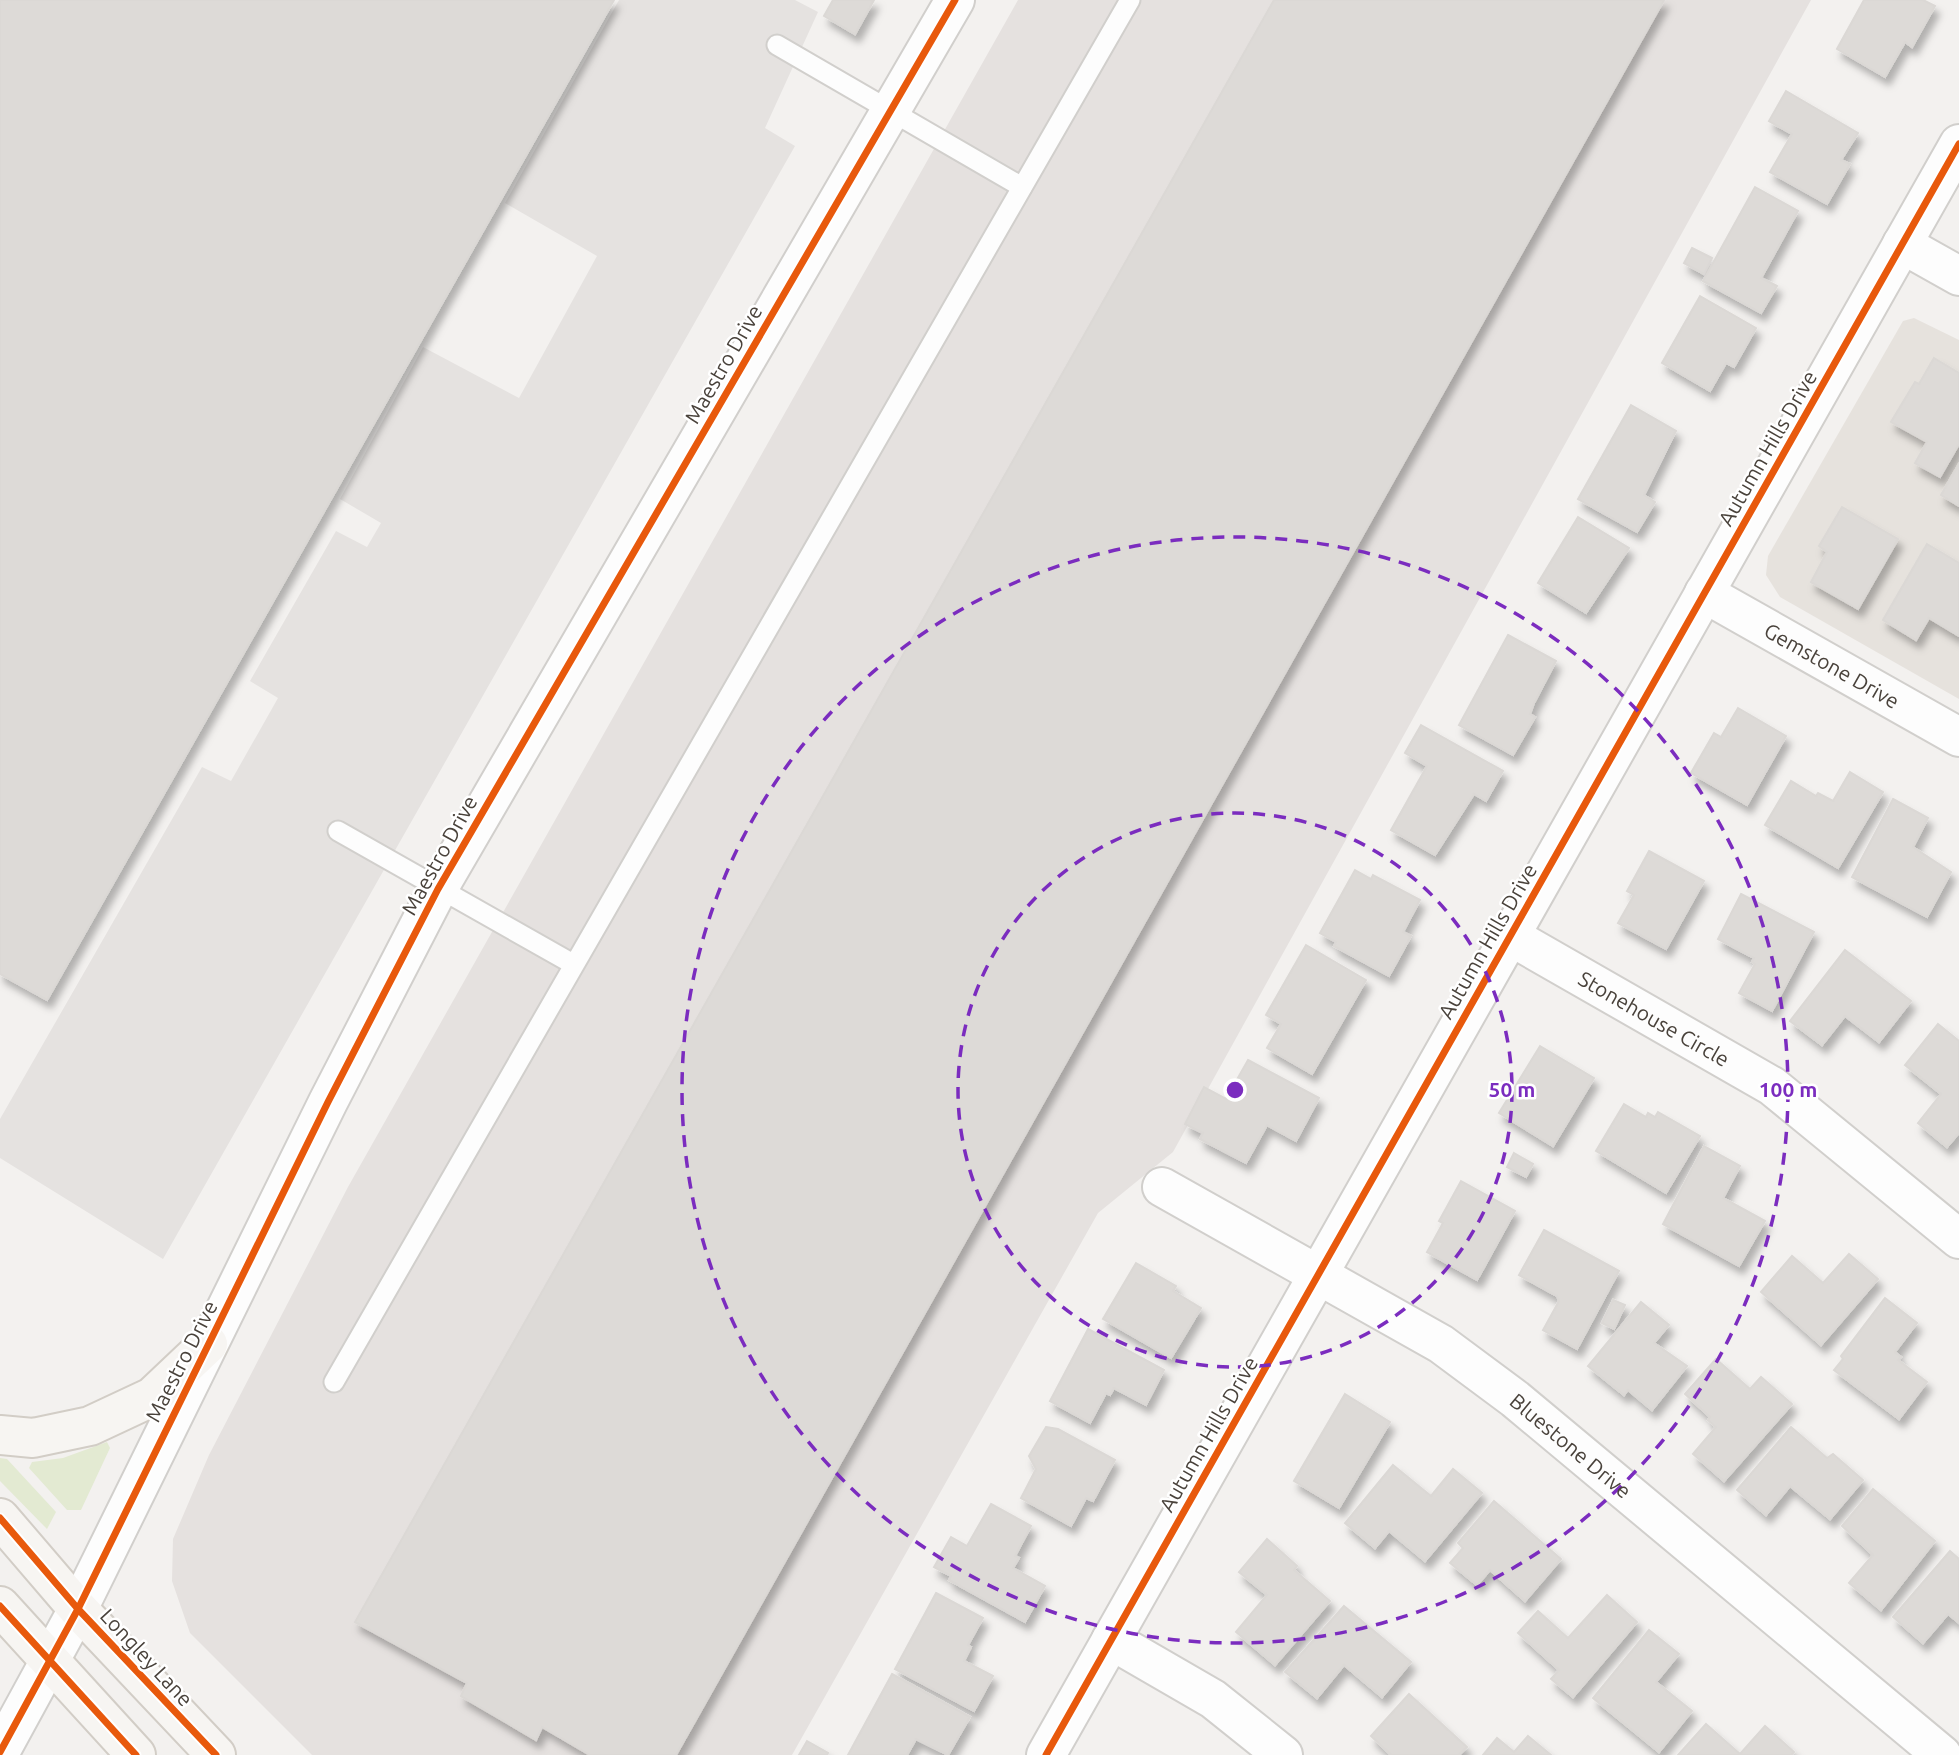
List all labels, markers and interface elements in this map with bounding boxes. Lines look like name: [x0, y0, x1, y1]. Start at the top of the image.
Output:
street label: Maestro Drive: [679, 301, 767, 427]
street label: Autumn Hills Drive: [1713, 366, 1821, 530]
street label: Gemstone Drive: [1760, 618, 1904, 713]
street label: Maestro Drive: [396, 791, 482, 919]
street label: Autumn Hills Drive: [1433, 859, 1541, 1023]
street label: Stonehouse Circle: [1574, 966, 1734, 1071]
text: 50 m: [1489, 1077, 1535, 1101]
text: 100 m: [1759, 1077, 1817, 1101]
centre of rings: [1223, 1078, 1247, 1102]
street label: Maestro Drive: [140, 1296, 222, 1426]
street label: Autumn Hills Drive: [1154, 1352, 1262, 1516]
street label: Bluestone Drive: [1505, 1388, 1636, 1503]
street label: Longley Lane: [96, 1603, 198, 1711]

